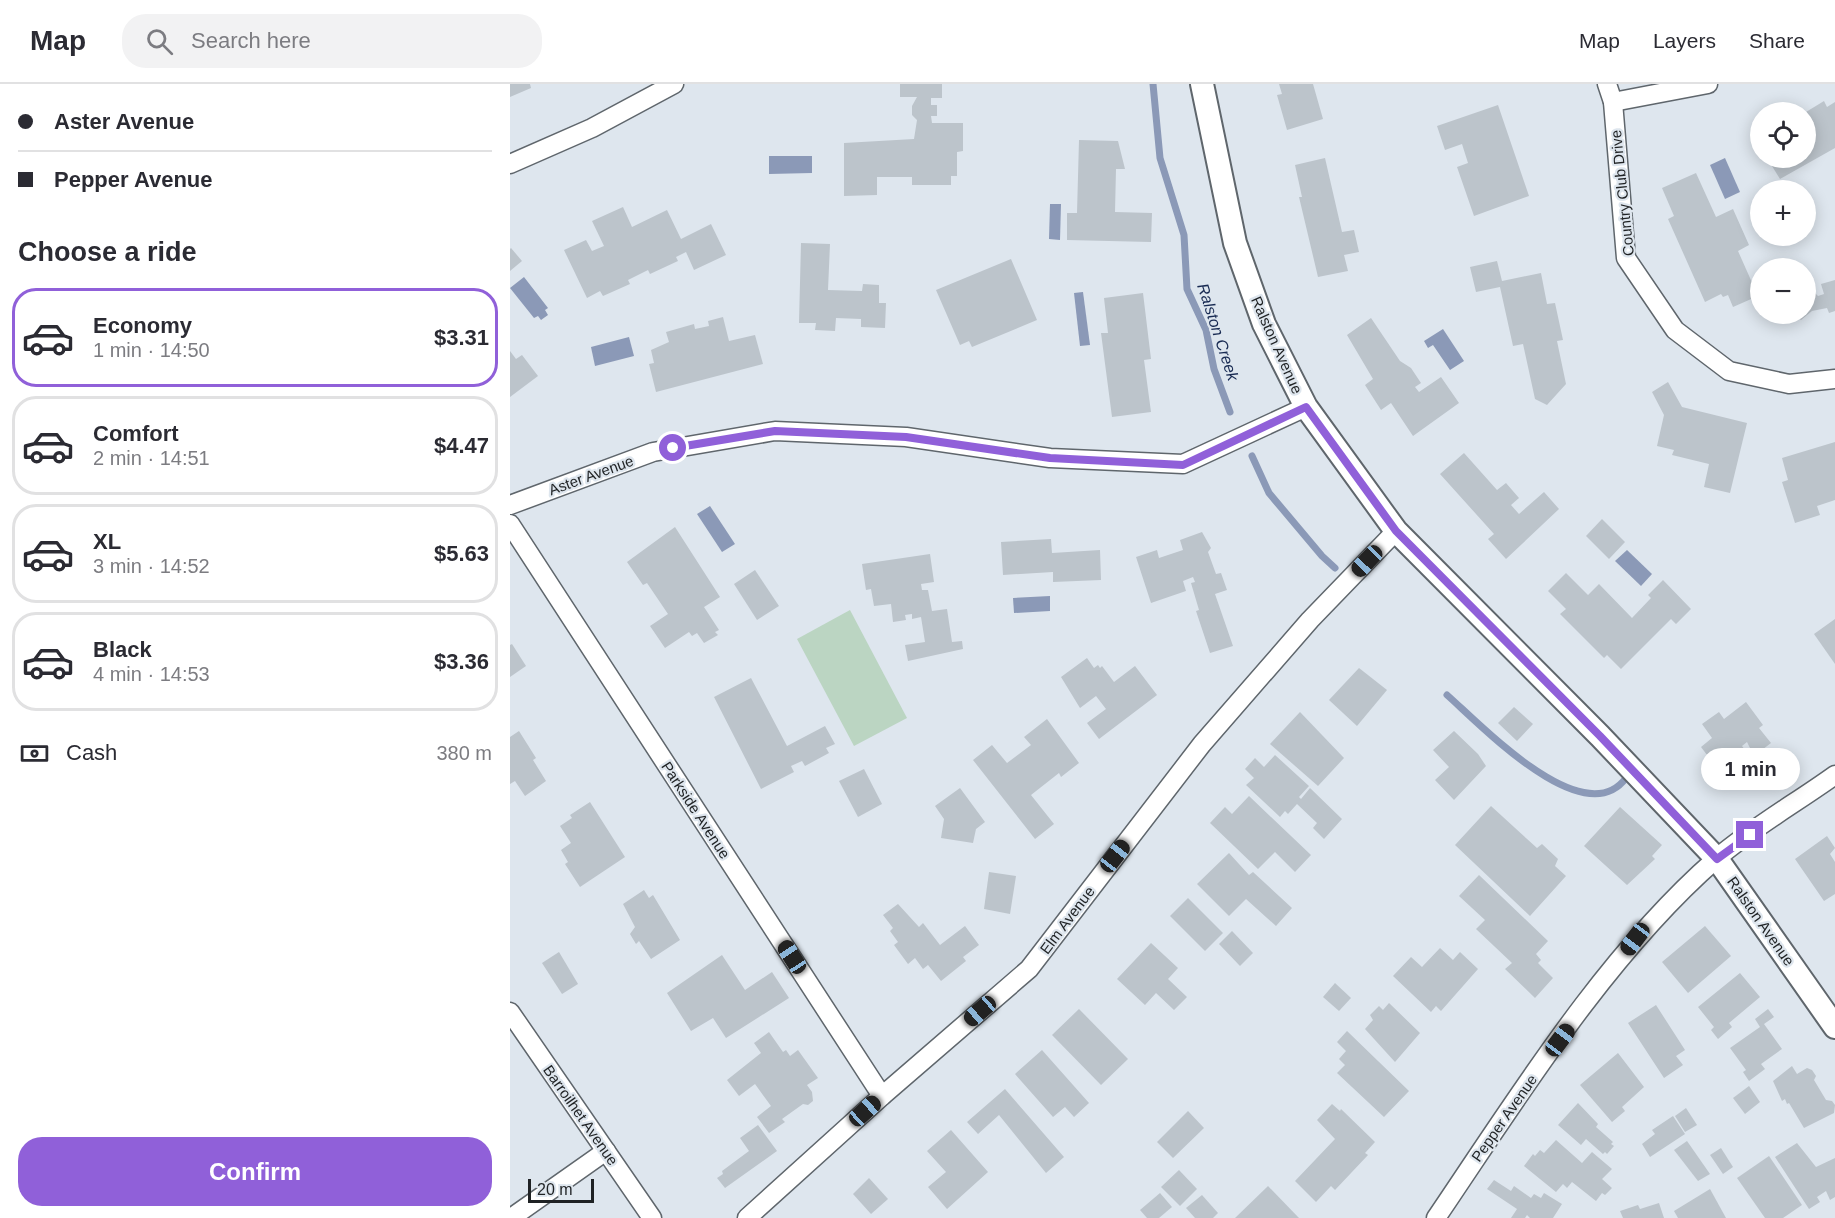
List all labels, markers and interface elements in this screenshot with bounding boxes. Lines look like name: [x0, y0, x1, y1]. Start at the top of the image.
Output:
search box: [122, 14, 542, 68]
text: Map: [30, 25, 86, 56]
icon: search: [143, 25, 176, 58]
text: Search here: [191, 28, 311, 53]
text: Map: [1579, 29, 1620, 52]
text: Layers: [1653, 29, 1716, 52]
text: Share: [1749, 29, 1805, 52]
map controls: [1750, 102, 1816, 324]
button: locate: [1750, 102, 1816, 168]
text: Aster Avenue: [54, 109, 194, 134]
street label: Country Club Drive: [1607, 129, 1637, 257]
text: Pepper Avenue: [54, 167, 213, 192]
button: +: [1750, 180, 1816, 246]
text: Choose a ride: [18, 237, 197, 267]
button: −: [1750, 258, 1816, 324]
water label: Ralston Creek: [1194, 281, 1242, 384]
street label: Ralston Avenue: [1248, 294, 1306, 396]
icon: car: [21, 311, 75, 365]
text: Economy: [93, 313, 192, 338]
text: $3.31: [434, 325, 489, 350]
text: 1 min · 14:50: [93, 339, 210, 361]
icon: car: [21, 419, 75, 473]
text: Comfort: [93, 421, 179, 446]
text: $4.47: [434, 433, 489, 458]
route start: [659, 434, 686, 461]
text: 2 min · 14:51: [93, 447, 210, 469]
street label: Aster Avenue: [546, 452, 636, 498]
icon: car: [21, 527, 75, 581]
text: XL: [93, 529, 121, 554]
text: $5.63: [434, 541, 489, 566]
car: [1348, 542, 1386, 580]
text: 3 min · 14:52: [93, 555, 210, 577]
icon: car: [21, 635, 75, 689]
text: Black: [93, 637, 152, 662]
text: $3.36: [434, 649, 489, 674]
text: 4 min · 14:53: [93, 663, 210, 685]
icon: cash: [18, 737, 51, 770]
text: Cash: [66, 740, 117, 765]
text: 380 m: [436, 742, 492, 764]
callout: 1 min: [1700, 748, 1800, 790]
street label: Parkside Avenue: [658, 758, 734, 862]
text: 1 min: [1724, 758, 1777, 780]
route end: [1736, 821, 1763, 848]
car: [1097, 836, 1133, 876]
street label: Ralston Avenue: [1724, 873, 1798, 969]
street label: Elm Avenue: [1036, 883, 1098, 957]
car: [1617, 919, 1653, 959]
car: [775, 937, 809, 977]
car: [961, 992, 999, 1030]
car: [1542, 1020, 1578, 1060]
street label: Barroilhet Avenue: [540, 1062, 622, 1168]
street label: Pepper Avenue: [1468, 1071, 1540, 1165]
car: [846, 1092, 884, 1130]
button: Confirm: [18, 1137, 492, 1206]
scale bar: [528, 1176, 594, 1204]
text: 20 m: [537, 1181, 573, 1198]

